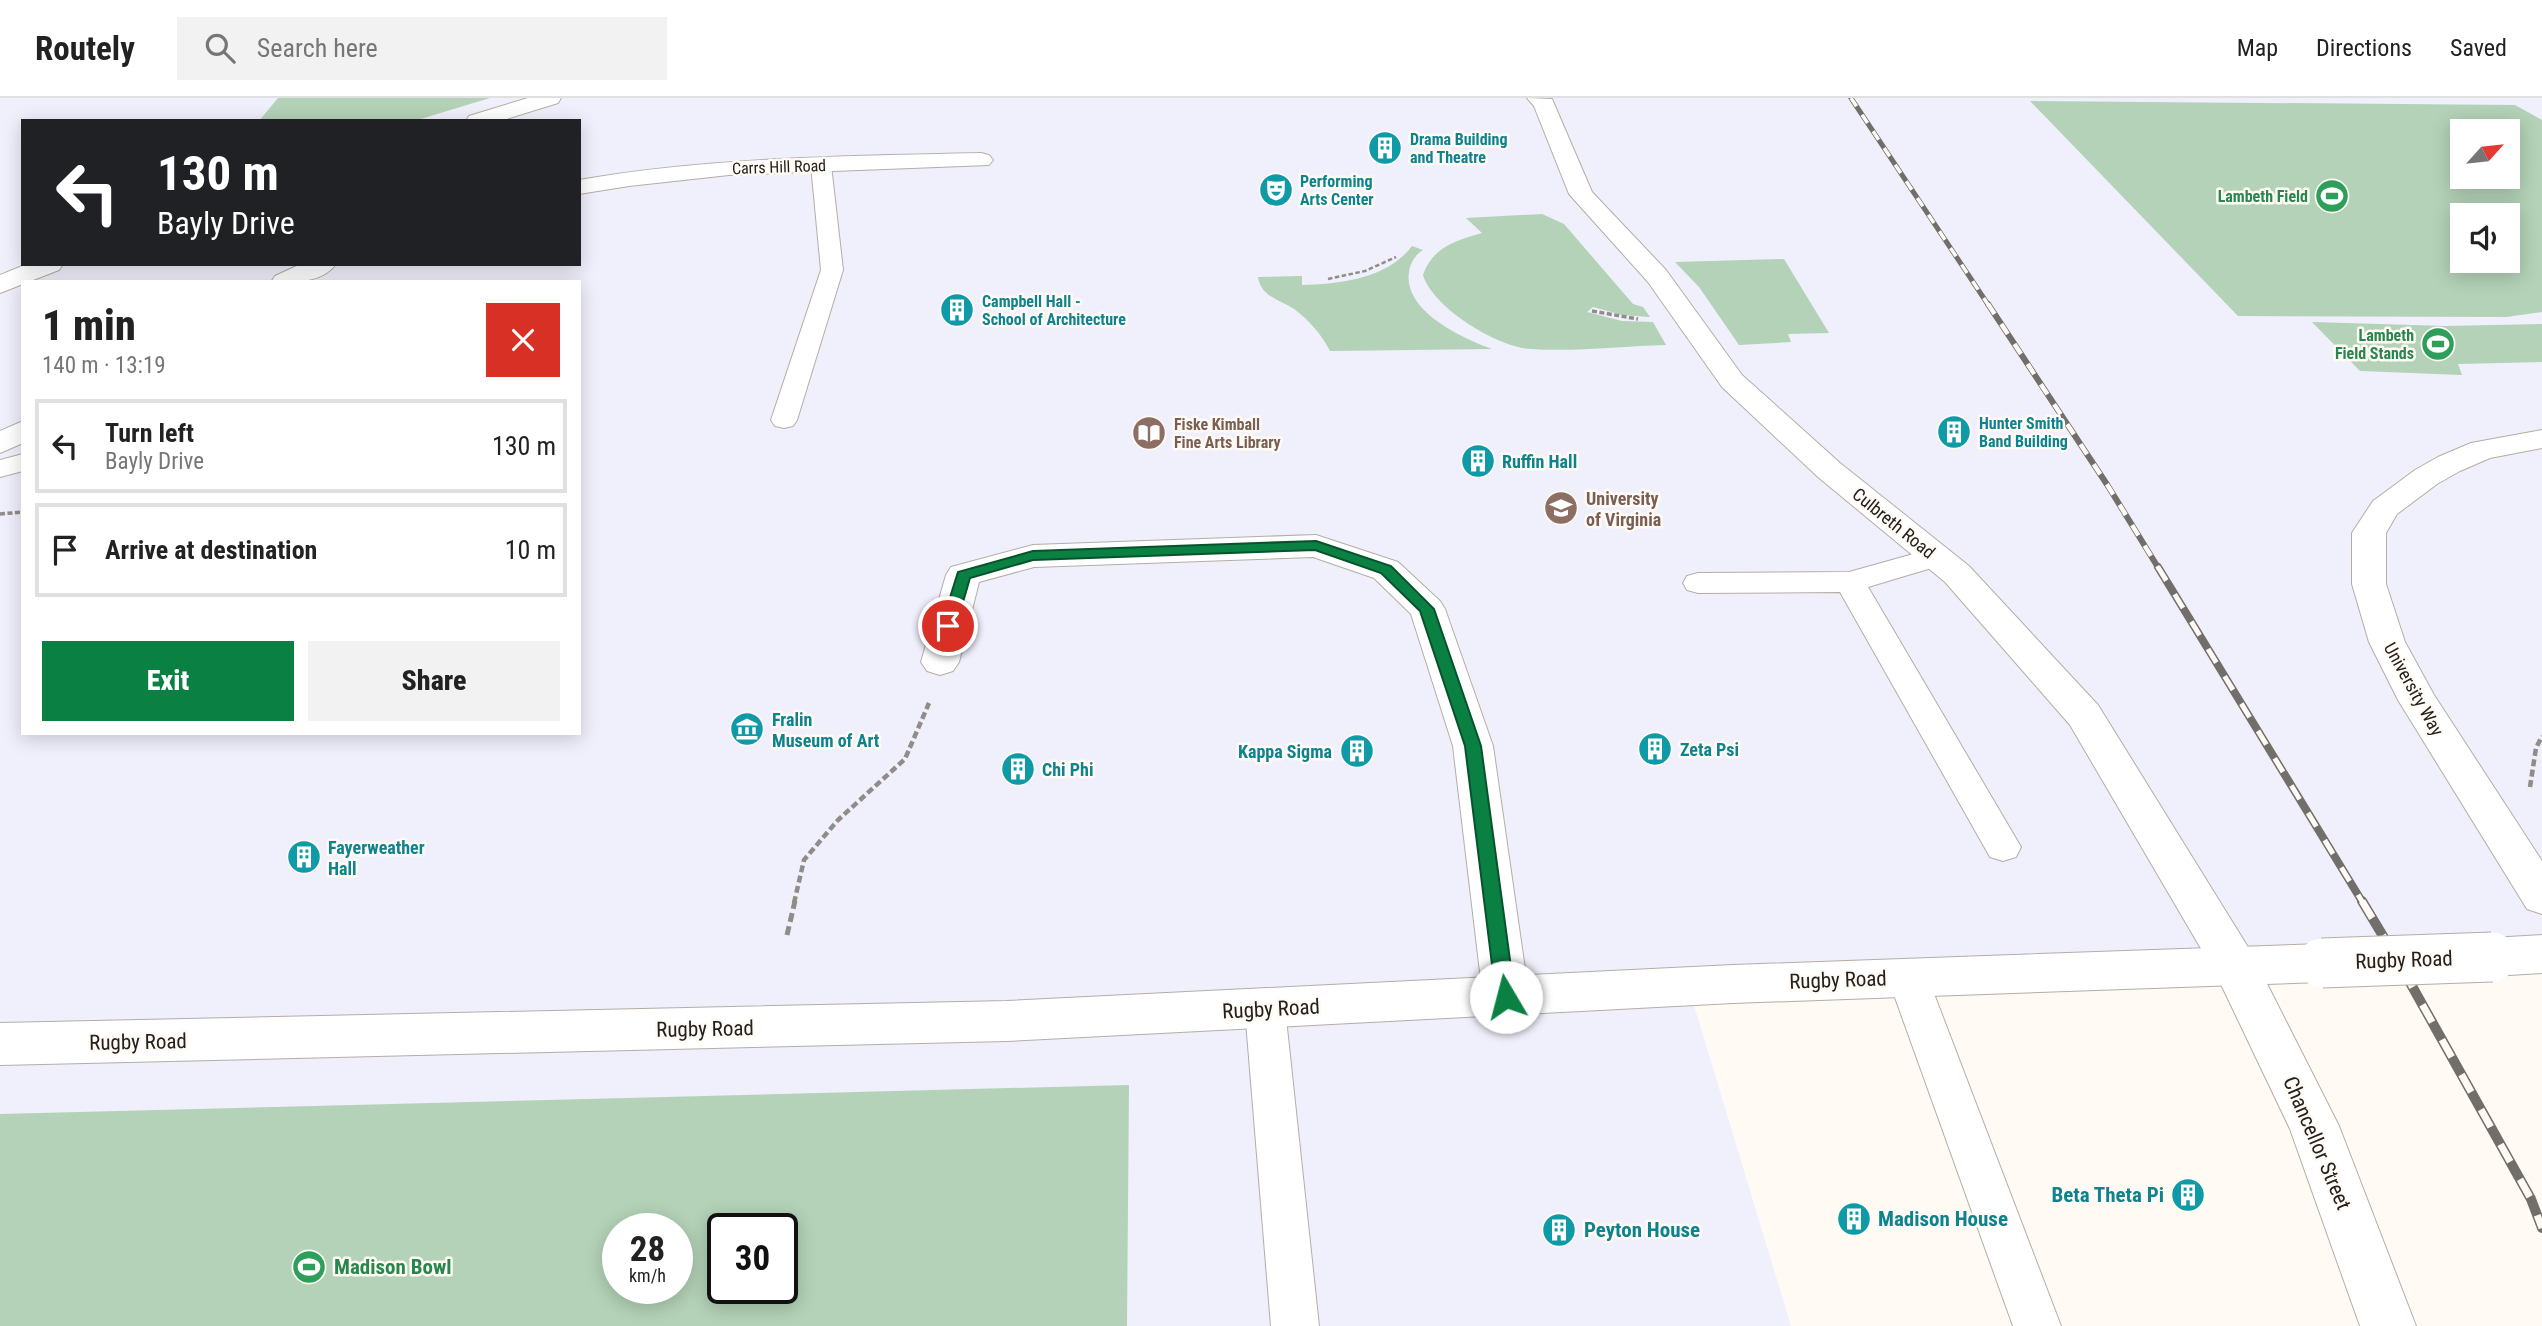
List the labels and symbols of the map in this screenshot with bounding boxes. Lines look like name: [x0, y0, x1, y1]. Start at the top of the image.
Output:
north arrow: [2450, 119, 2520, 189]
building icon: Drama Building and Theatre: [1366, 129, 1404, 167]
place label: Drama Building and Theatre: [1410, 130, 1508, 167]
street label: Carrs Hill Road: [732, 156, 826, 178]
theatre icon: Performing Arts Center: [1257, 171, 1295, 209]
place label: Performing Arts Center: [1300, 172, 1374, 209]
sports icon: Lambeth Field: [2313, 177, 2351, 215]
place label: Lambeth Field: [2218, 187, 2308, 206]
building icon: Campbell Hall - School of Architecture: [938, 291, 976, 329]
place label: Campbell Hall - School of Architecture: [982, 292, 1126, 329]
sports icon: Lambeth Field Stands: [2419, 325, 2457, 363]
place label: Lambeth Field Stands: [2335, 326, 2414, 363]
building icon: Hunter Smith Band Building: [1935, 413, 1973, 451]
library icon: Fiske Kimball Fine Arts Library: [1130, 414, 1168, 452]
place label: Hunter Smith Band Building: [1979, 414, 2068, 451]
place label: Fiske Kimball Fine Arts Library: [1174, 415, 1281, 452]
building icon: Ruffin Hall: [1459, 442, 1497, 480]
place label: Ruffin Hall: [1502, 451, 1577, 472]
street label: Culbreth Road: [1849, 483, 1939, 563]
place label: University of Virginia: [1586, 488, 1661, 530]
school or university icon: University of Virginia: [1542, 489, 1580, 527]
pin: [918, 596, 978, 656]
street label: University Way: [2380, 639, 2448, 740]
place label: Fralin Museum of Art: [772, 709, 880, 751]
museum icon: Fralin Museum of Art: [728, 710, 766, 748]
building icon: Zeta Psi: [1636, 730, 1674, 768]
building icon: Kappa Sigma: [1338, 732, 1376, 770]
place label: Zeta Psi: [1680, 739, 1739, 760]
place label: Kappa Sigma: [1238, 741, 1332, 762]
building icon: Chi Phi: [999, 750, 1037, 788]
place label: Chi Phi: [1042, 759, 1093, 780]
place label: Fayerweather Hall: [328, 837, 425, 879]
building icon: Fayerweather Hall: [285, 838, 323, 876]
street label: Rugby Road: [2355, 946, 2453, 974]
position arrow: [1469, 960, 1543, 1034]
street label: Rugby Road: [1789, 966, 1887, 994]
street label: Rugby Road: [1222, 994, 1320, 1024]
street label: Rugby Road: [656, 1016, 754, 1042]
street label: Rugby Road: [89, 1029, 187, 1055]
street label: Chancellor Street: [2278, 1073, 2356, 1213]
building icon: Beta Theta Pi: [2169, 1176, 2207, 1214]
place label: Beta Theta Pi: [2051, 1183, 2164, 1207]
building icon: Madison House: [1835, 1200, 1873, 1238]
place label: Madison House: [1878, 1207, 2008, 1231]
building icon: Peyton House: [1540, 1211, 1578, 1249]
speed limit sign: 30: [707, 1213, 798, 1304]
place label: Peyton House: [1584, 1218, 1700, 1242]
sports icon: Madison Bowl: [290, 1248, 328, 1286]
place label: Madison Bowl: [334, 1255, 452, 1279]

